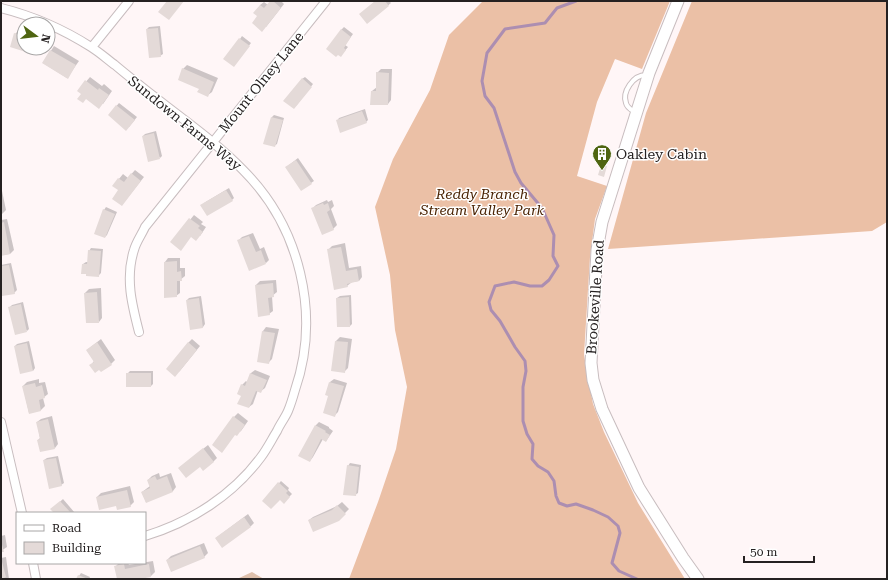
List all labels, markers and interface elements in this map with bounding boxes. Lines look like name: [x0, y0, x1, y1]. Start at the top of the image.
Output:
north arrow: [16, 16, 56, 56]
street label: Mount Olney Lane: [215, 28, 307, 136]
text: N: [38, 33, 53, 45]
street label: Sundown Farms Way: [125, 72, 245, 174]
building icon: Oakley Cabin: [591, 143, 613, 171]
place label: Oakley Cabin: [616, 146, 707, 162]
park label: Reddy Branch Stream Valley Park: [419, 186, 544, 218]
street label: Brookeville Road: [583, 239, 607, 355]
legend: [16, 512, 146, 564]
text: Road: [52, 521, 82, 535]
scale bar: [744, 538, 814, 564]
text: Building: [52, 541, 101, 555]
text: 50 m: [750, 545, 777, 559]

